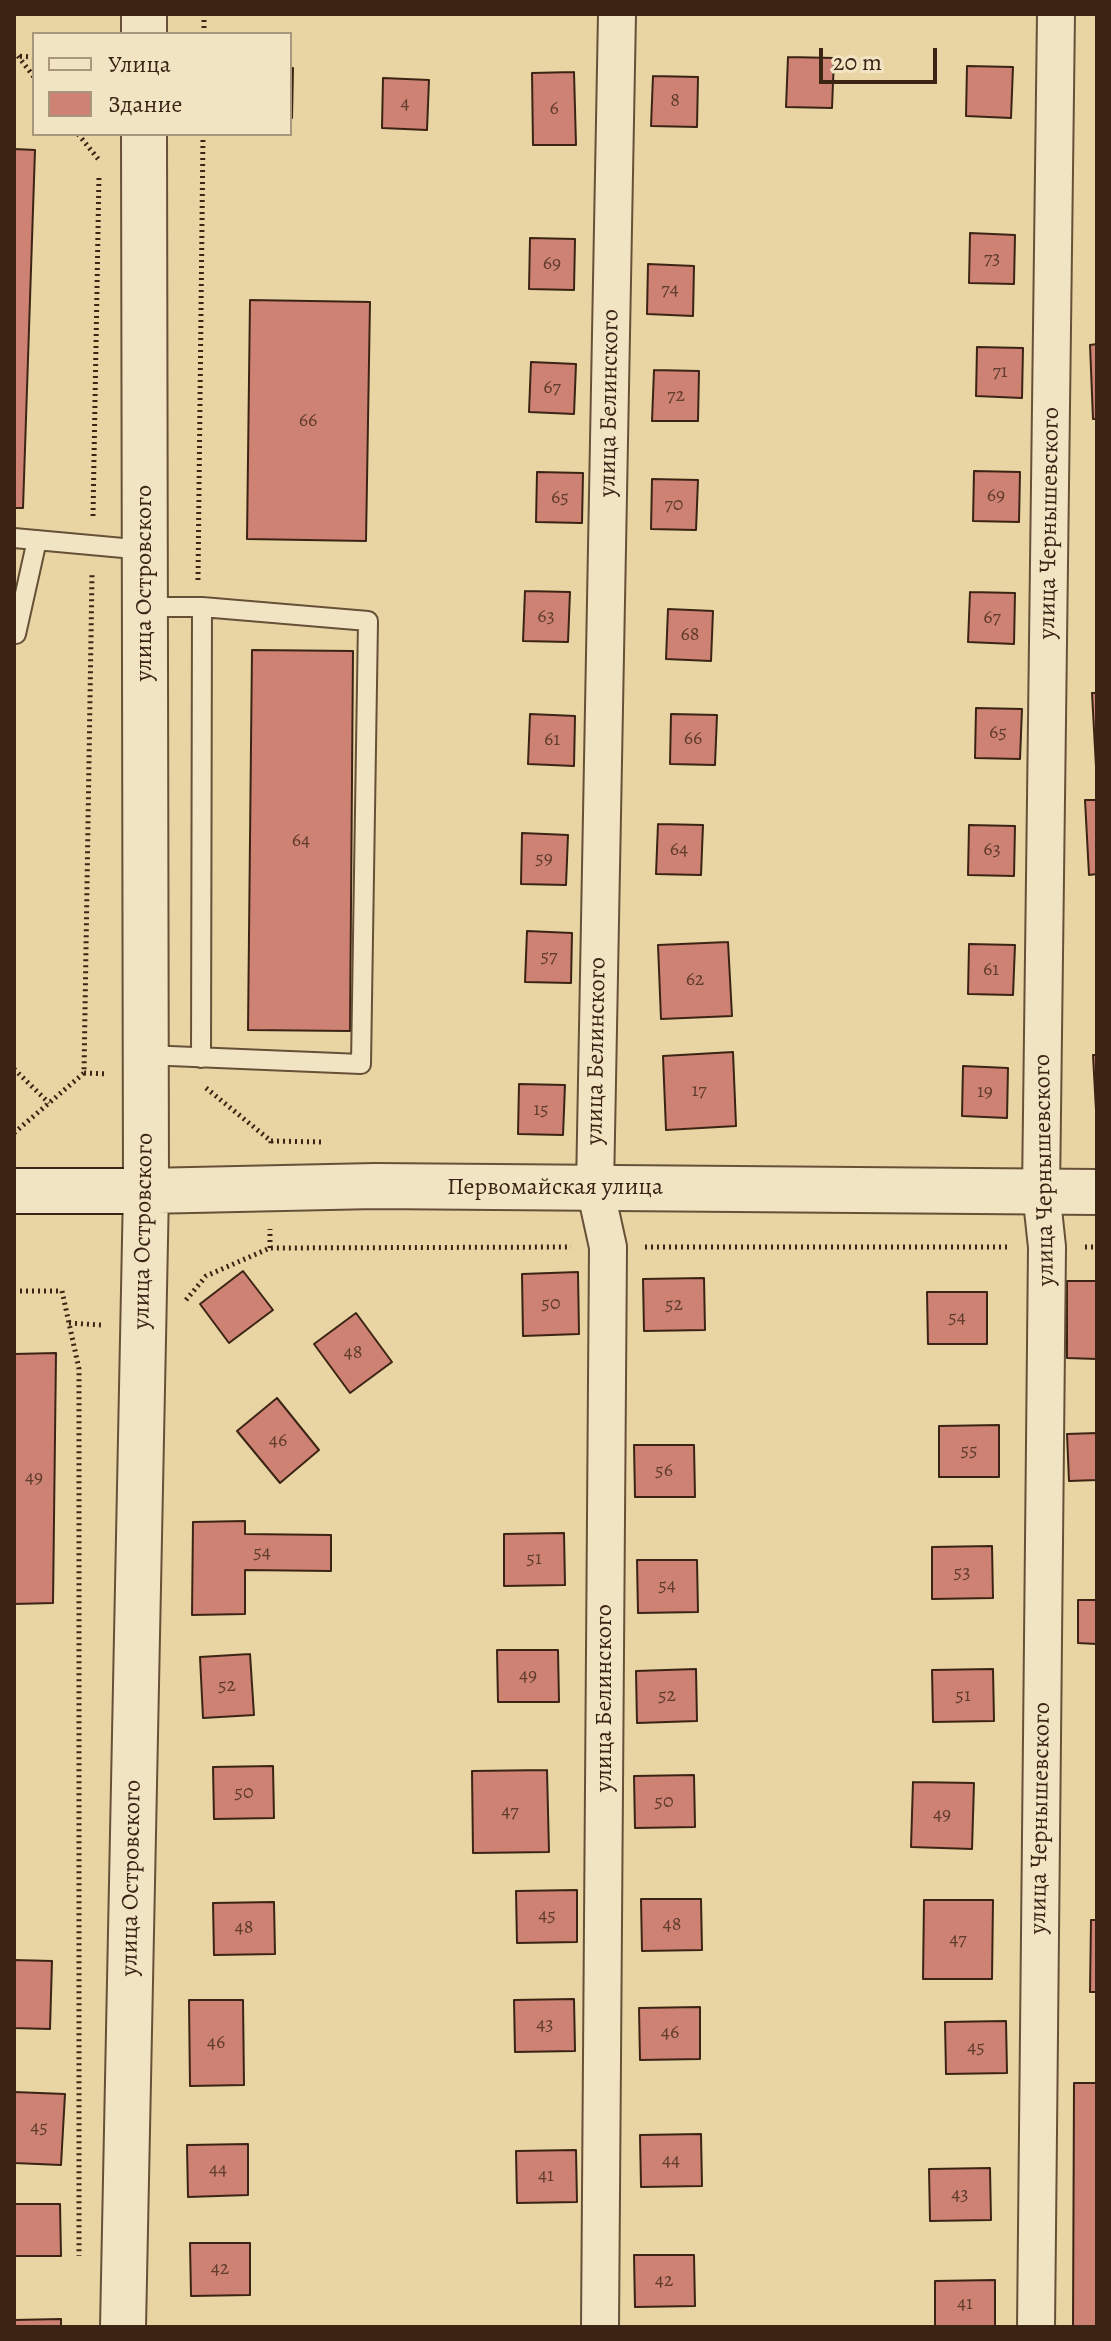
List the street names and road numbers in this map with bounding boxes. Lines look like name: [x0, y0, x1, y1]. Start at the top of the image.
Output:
street label: улица Белинского: [594, 309, 626, 497]
street label: улица Чернышевского: [1034, 407, 1066, 639]
street label: улица Островского: [131, 485, 159, 681]
street label: улица Белинского: [581, 957, 613, 1145]
street label: улица Чернышевского: [1029, 1054, 1061, 1286]
street label: улица Островского: [128, 1133, 160, 1329]
street label: Первомайская улица: [447, 1174, 663, 1202]
street label: улица Белинского: [591, 1604, 619, 1792]
street label: улица Чернышевского: [1025, 1702, 1057, 1934]
street label: улица Островского: [116, 1780, 148, 1976]

